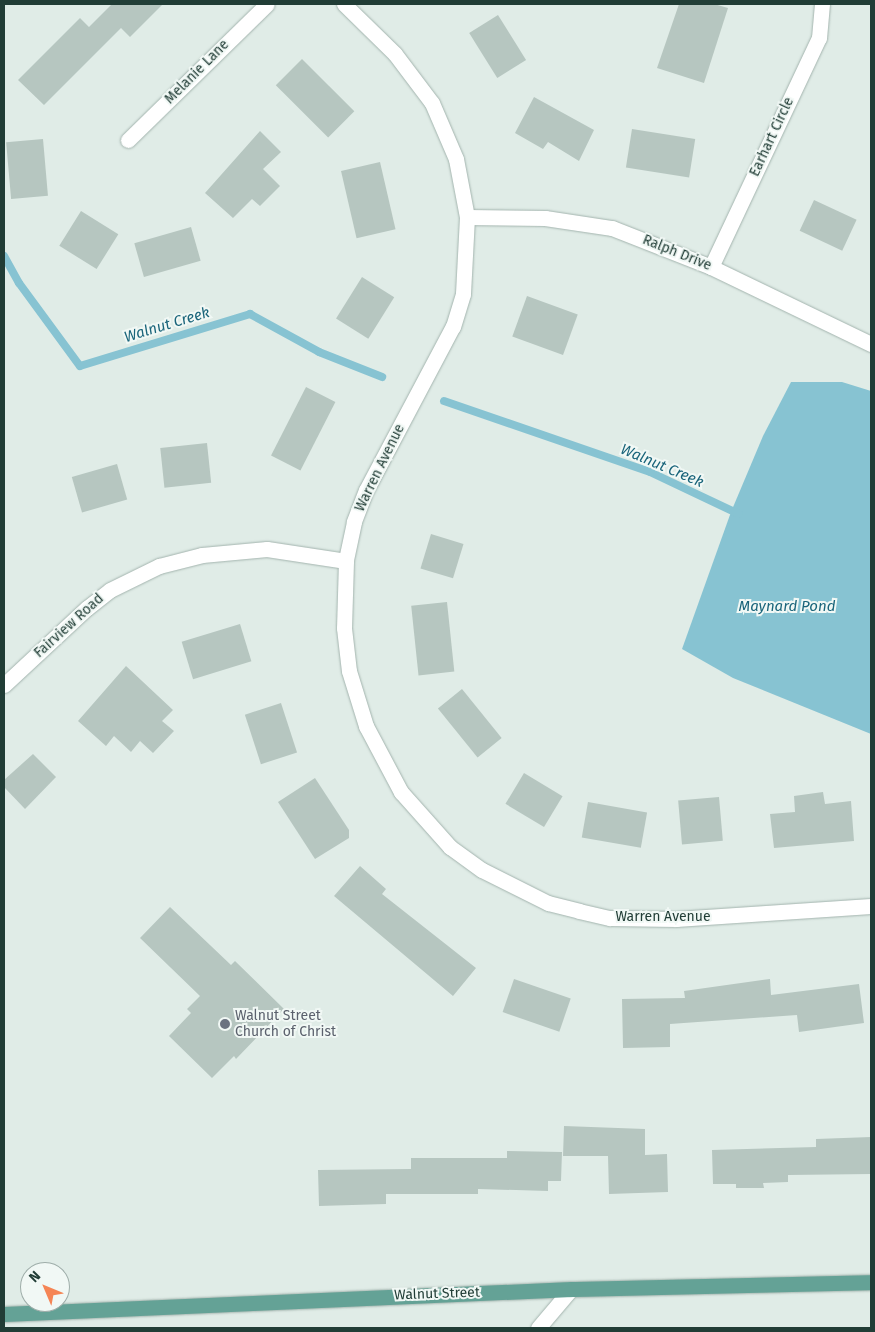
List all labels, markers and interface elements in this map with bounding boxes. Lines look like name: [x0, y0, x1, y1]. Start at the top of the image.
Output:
street label: Melanie Lane: [161, 36, 233, 108]
street label: Earhart Circle: [746, 95, 798, 179]
street label: Ralph Drive: [640, 232, 714, 274]
water label: Walnut Creek: [122, 303, 212, 347]
street label: Warren Avenue: [352, 422, 408, 514]
water label: Walnut Creek: [618, 440, 706, 492]
street label: Fairview Road: [31, 590, 107, 662]
water label: Maynard Pond: [739, 598, 835, 616]
street label: Warren Avenue: [615, 909, 711, 925]
place label: Walnut Street Church of Christ: [235, 1008, 336, 1040]
marker: Walnut Street Church of Christ: [219, 1018, 231, 1030]
north arrow: [20, 1262, 70, 1312]
text: N: [25, 1267, 44, 1286]
street label: Walnut Street: [394, 1284, 480, 1304]

